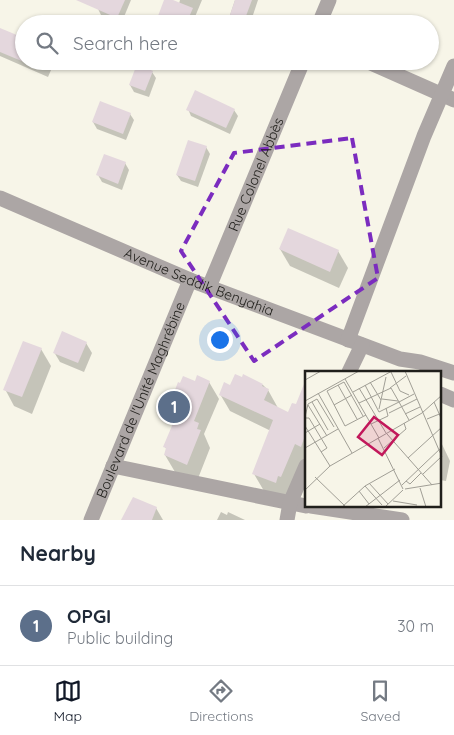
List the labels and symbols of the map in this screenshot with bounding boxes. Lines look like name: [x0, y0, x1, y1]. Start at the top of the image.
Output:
street label: Rue Colonel Abbès: [224, 115, 288, 234]
street label: Avenue Seddik Benyahia: [121, 244, 276, 320]
street label: Boulevard de l'Unité Maghrébine: [92, 299, 189, 501]
your location: [207, 327, 233, 353]
inset map: [305, 371, 442, 508]
pin: 1: [158, 388, 190, 426]

